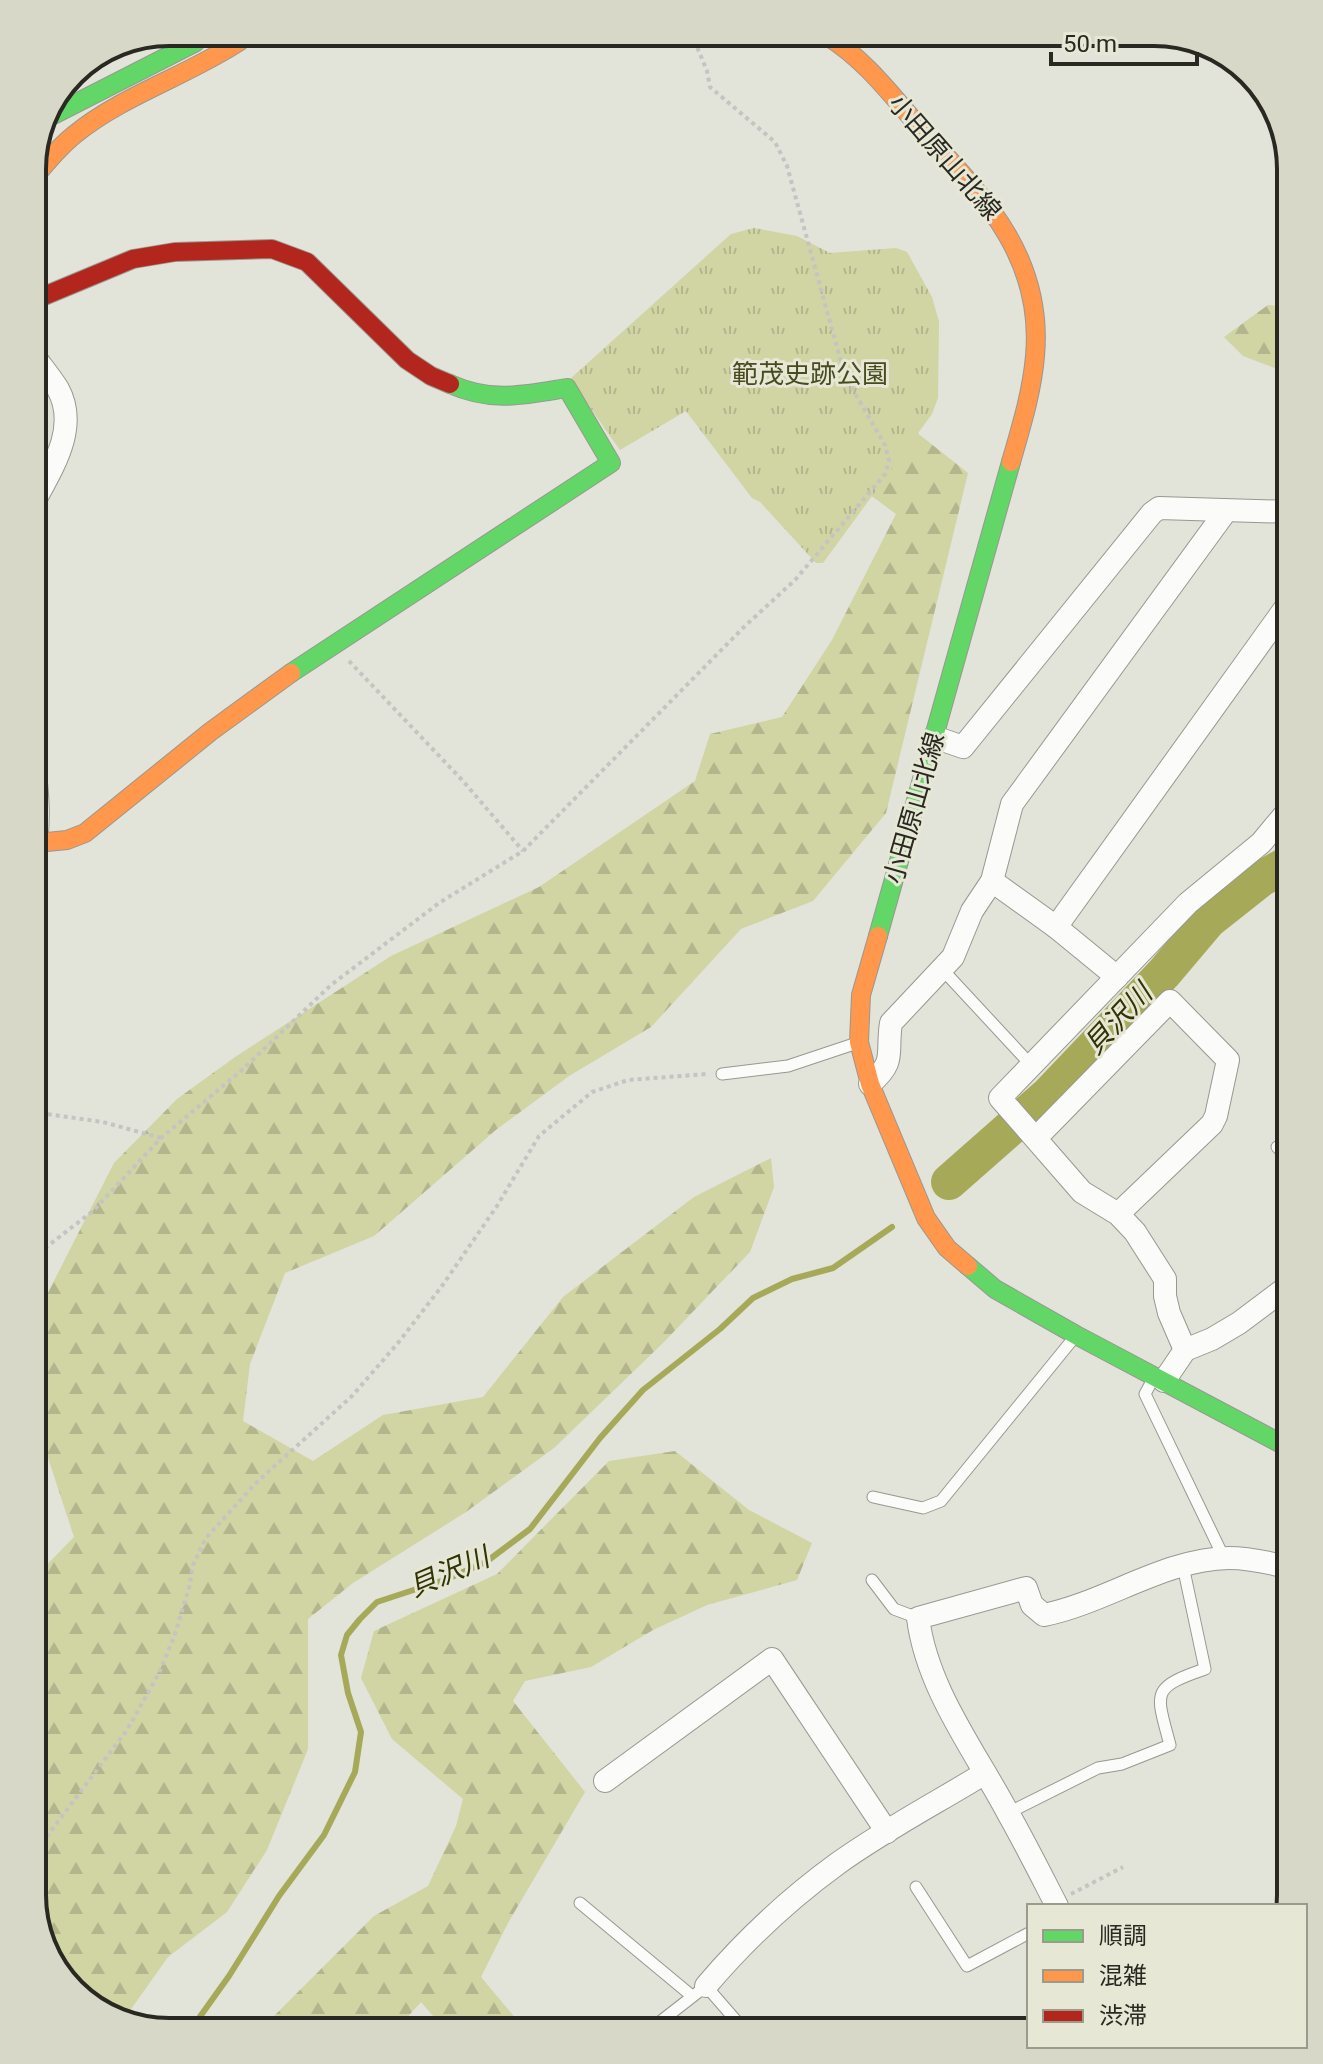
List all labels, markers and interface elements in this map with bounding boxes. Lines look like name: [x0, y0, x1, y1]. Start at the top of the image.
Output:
scale bar: [1051, 16, 1197, 66]
text: 50 m: [1063, 30, 1117, 58]
street label: 小田原山北線: [883, 88, 1007, 226]
park label: 範茂史跡公園: [732, 359, 888, 389]
street label: 小田原山北線: [878, 729, 950, 887]
water label: 貝沢川: [1077, 975, 1161, 1061]
water label: 貝沢川: [404, 1539, 497, 1604]
legend: [1027, 1904, 1307, 2048]
text: 順調: [1099, 1922, 1147, 1950]
text: 混雑: [1099, 1962, 1147, 1990]
text: 渋滞: [1099, 2002, 1147, 2030]

